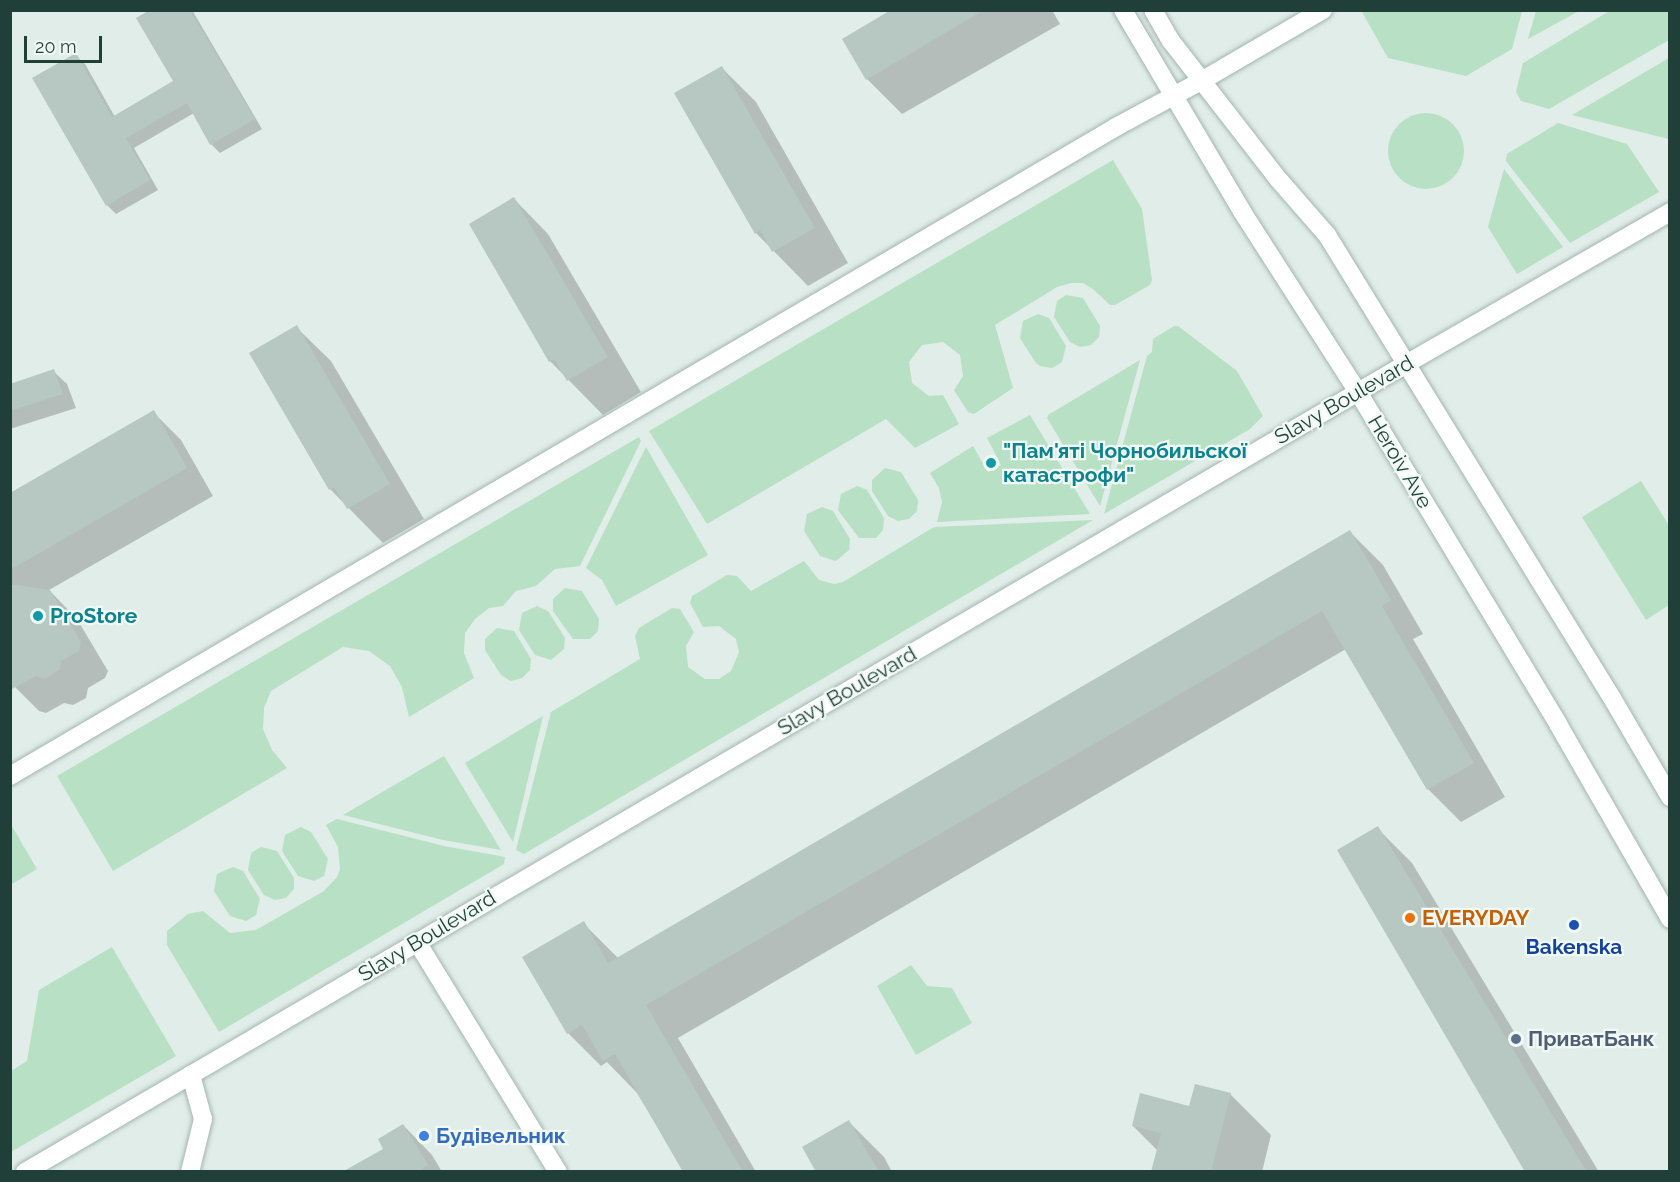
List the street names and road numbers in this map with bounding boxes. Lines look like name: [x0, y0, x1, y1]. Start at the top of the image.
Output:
street label: Slavy Boulevard: [1270, 350, 1418, 450]
street label: Heroiv Ave: [1362, 411, 1438, 513]
street label: Slavy Boulevard: [773, 641, 921, 741]
street label: Slavy Boulevard: [353, 885, 501, 987]

